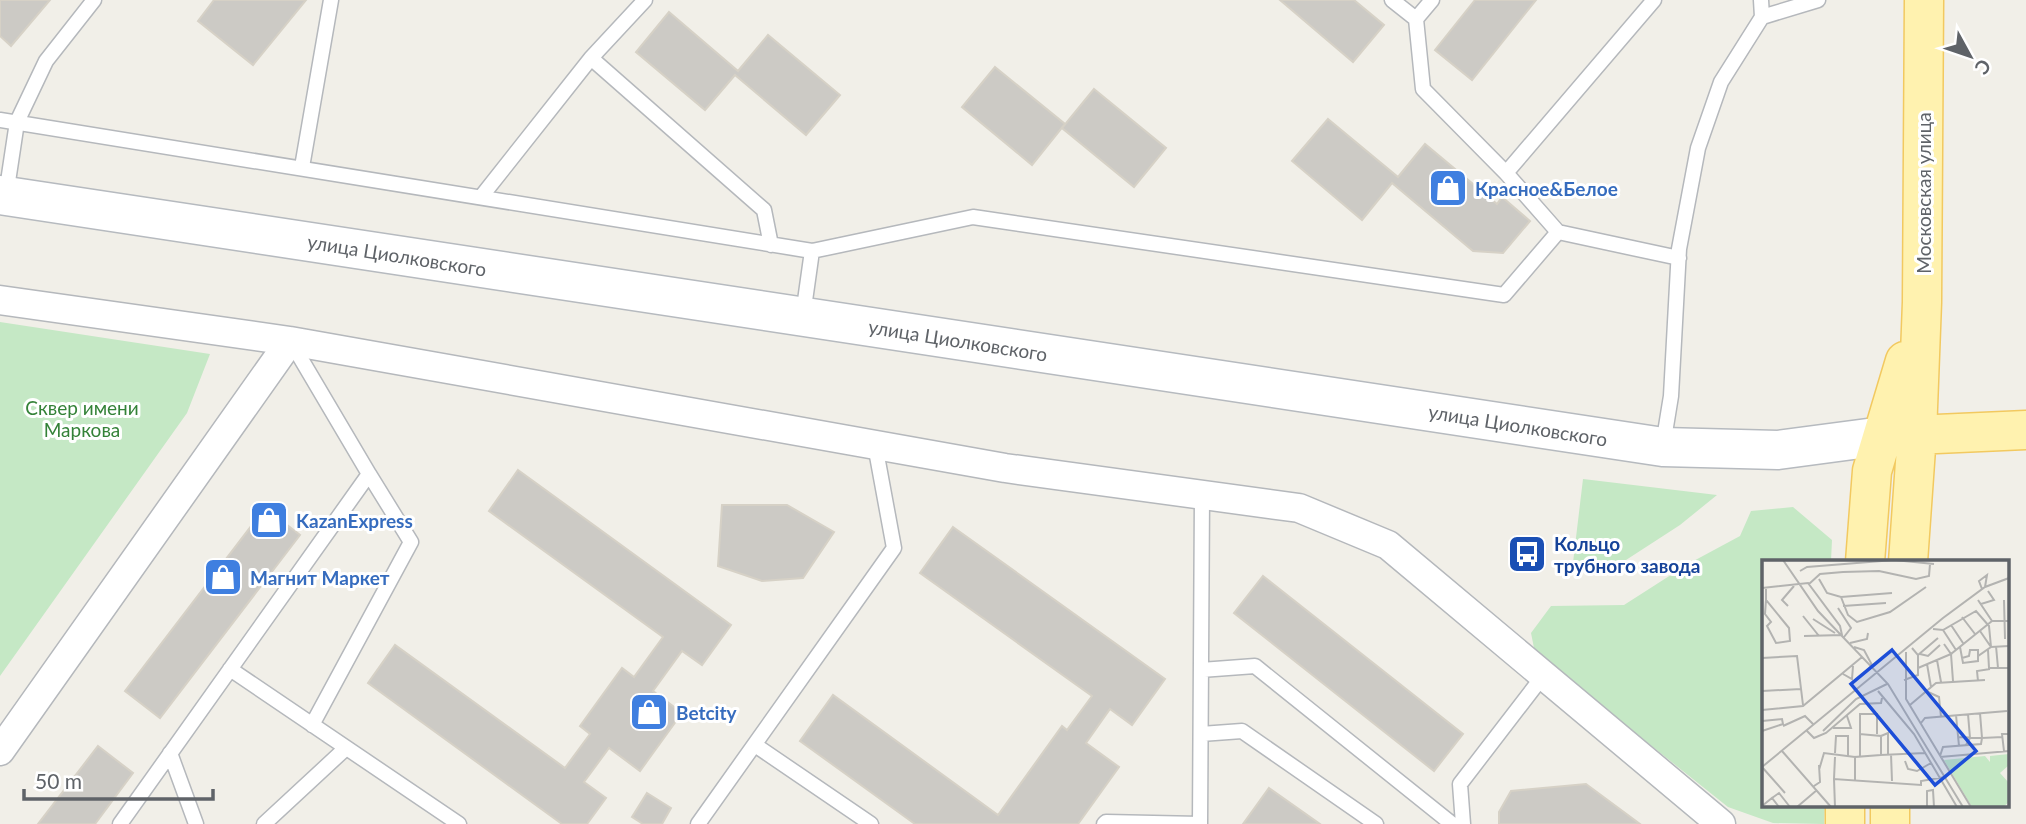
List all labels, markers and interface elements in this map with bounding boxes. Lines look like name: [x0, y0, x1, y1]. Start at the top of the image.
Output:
north arrow: [1935, 21, 2005, 91]
text: С: [1970, 55, 1996, 80]
street label: Московская улица: [1912, 112, 1935, 274]
shop icon: Красное&Белое: [1427, 167, 1469, 209]
place label: Красное&Белое: [1475, 177, 1618, 200]
street label: улица Циолковского: [306, 229, 488, 281]
street label: улица Циолковского: [867, 314, 1049, 366]
park label: Сквер имени Маркова: [25, 396, 139, 441]
street label: улица Циолковского: [1427, 399, 1609, 451]
shop icon: KazanExpress: [248, 499, 290, 541]
place label: KazanExpress: [296, 509, 413, 532]
place label: Кольцо трубного завода: [1554, 532, 1701, 577]
bus stop icon: Кольцо трубного завода: [1506, 533, 1548, 575]
shop icon: Магнит Маркет: [202, 556, 244, 598]
inset map: [1762, 560, 2008, 806]
place label: Магнит Маркет: [250, 566, 390, 589]
shop icon: Betcity: [628, 691, 670, 733]
place label: Betcity: [676, 701, 737, 724]
scale bar: [24, 758, 214, 802]
text: 50 m: [35, 768, 82, 793]

